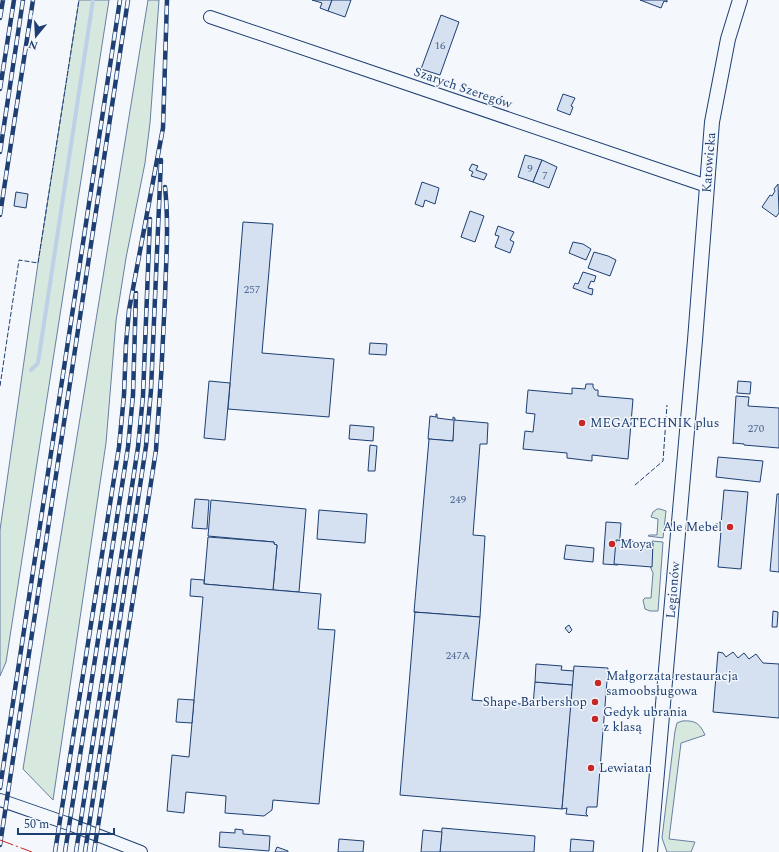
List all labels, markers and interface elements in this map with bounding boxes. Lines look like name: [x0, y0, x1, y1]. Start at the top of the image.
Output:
north arrow: [16, 16, 56, 56]
text: N: [26, 36, 40, 55]
house number: 16: [435, 37, 446, 54]
street label: Szarych Szeregów: [411, 62, 516, 115]
street label: Katowicka: [697, 131, 721, 194]
house number: 9: [527, 160, 533, 177]
house number: 7: [542, 167, 548, 184]
house number: 257: [244, 281, 261, 298]
place label: MEGATECHNIK plus: [590, 413, 719, 433]
marker: MEGATECHNIK plus: [577, 418, 587, 428]
house number: 270: [748, 420, 765, 437]
house number: 249: [450, 491, 467, 508]
place label: Ale Mebel: [663, 517, 722, 537]
marker: Ale Mebel: [725, 522, 735, 532]
place label: Moya: [620, 534, 653, 554]
marker: Moya: [607, 539, 617, 549]
street label: Legionów: [661, 559, 686, 619]
house number: 247A: [446, 647, 470, 664]
place label: Małgorzata restauracja samoobsługowa: [606, 666, 739, 701]
marker: Małgorzata restauracja samoobsługowa: [593, 678, 603, 688]
place label: Shape Barbershop: [483, 692, 587, 712]
marker: Shape Barbershop: [590, 697, 600, 707]
place label: Gedyk ubrania z klasą: [603, 702, 688, 737]
marker: Gedyk ubrania z klasą: [590, 714, 600, 724]
place label: Lewiatan: [599, 758, 653, 778]
marker: Lewiatan: [586, 763, 596, 773]
scale bar: [18, 810, 114, 836]
text: 50 m: [24, 815, 49, 834]

